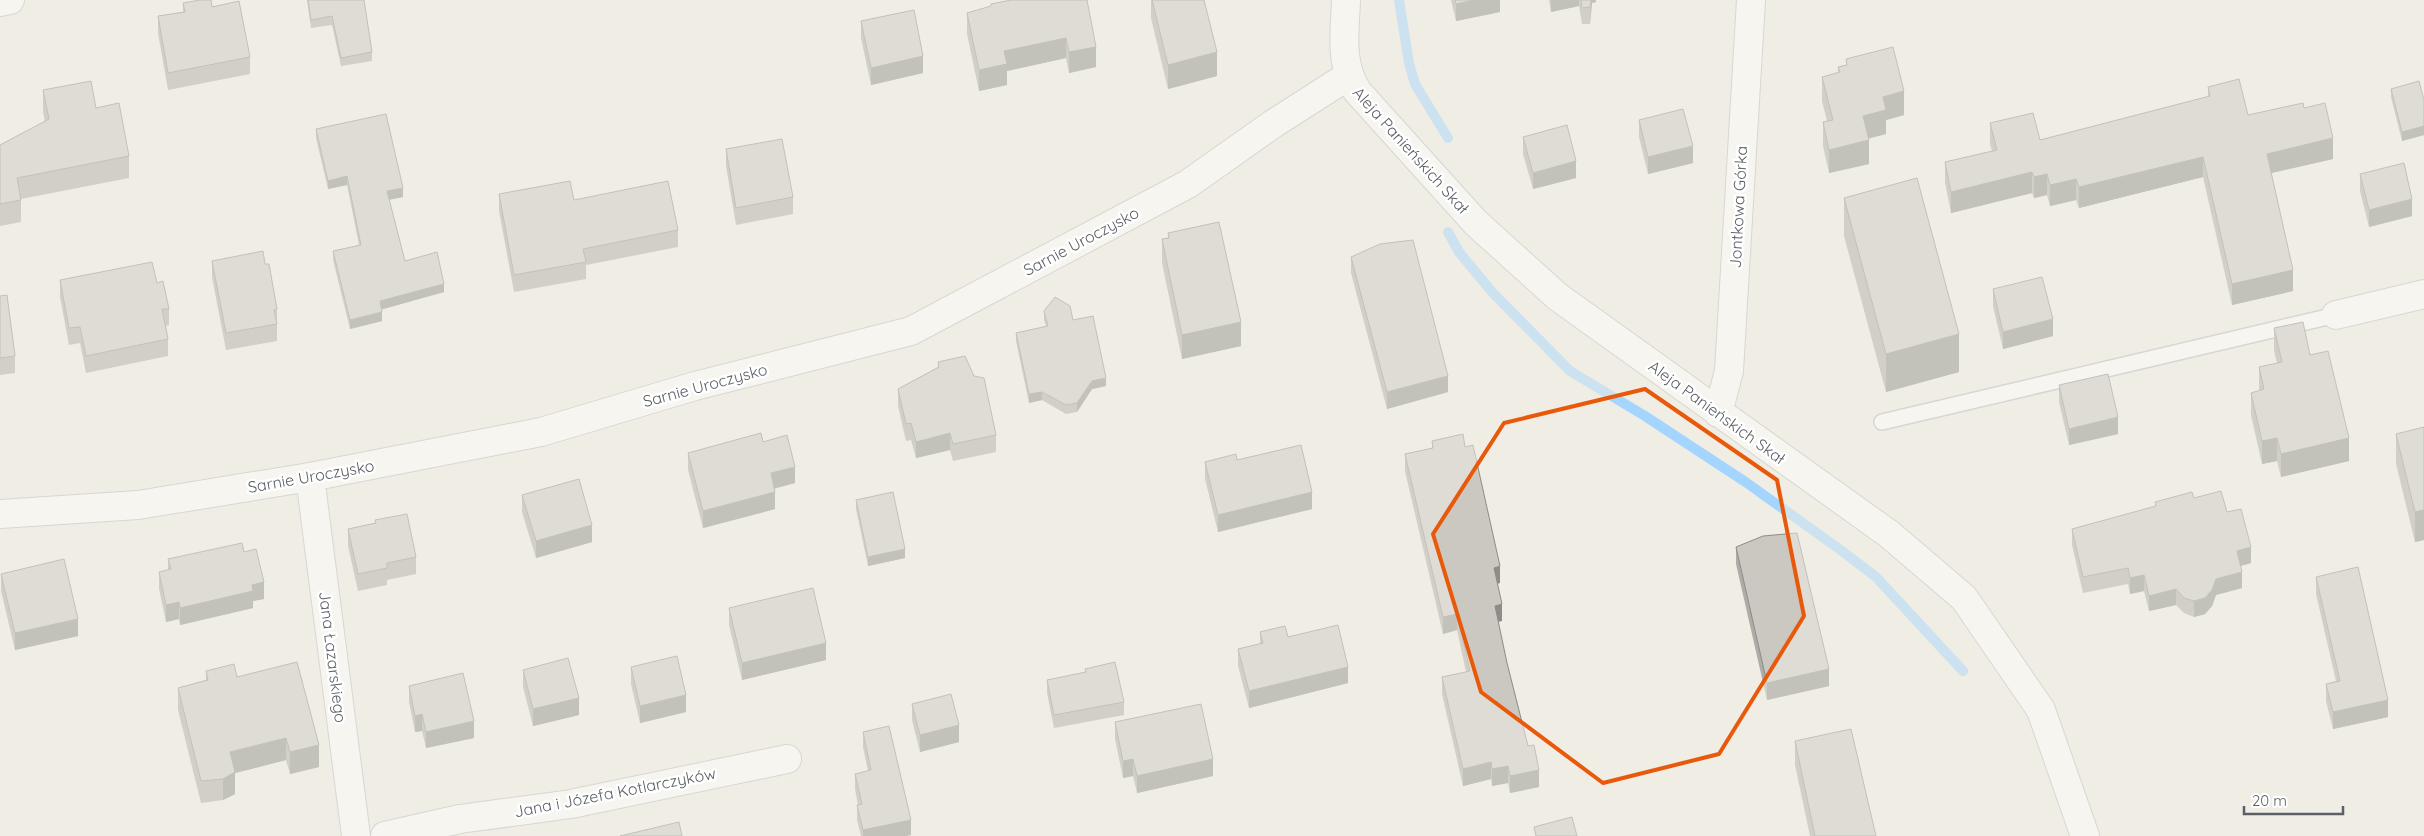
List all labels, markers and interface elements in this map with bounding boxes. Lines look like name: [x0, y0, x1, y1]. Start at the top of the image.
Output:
street label: Aleja Panieńskich Skał: [1349, 83, 1473, 218]
street label: Jontkowa Górka: [1725, 145, 1751, 269]
street label: Sarnie Uroczysko: [1020, 202, 1142, 280]
street label: Aleja Panieńskich Skał: [1645, 356, 1789, 468]
street label: Sarnie Uroczysko: [641, 359, 769, 411]
street label: Sarnie Uroczysko: [246, 455, 376, 497]
street label: Jana Łazarskiego: [315, 590, 351, 724]
street label: Jana i Józefa Kotlarczyków: [512, 763, 718, 821]
scale bar: [2244, 784, 2343, 816]
text: 20 m: [2252, 791, 2287, 810]

